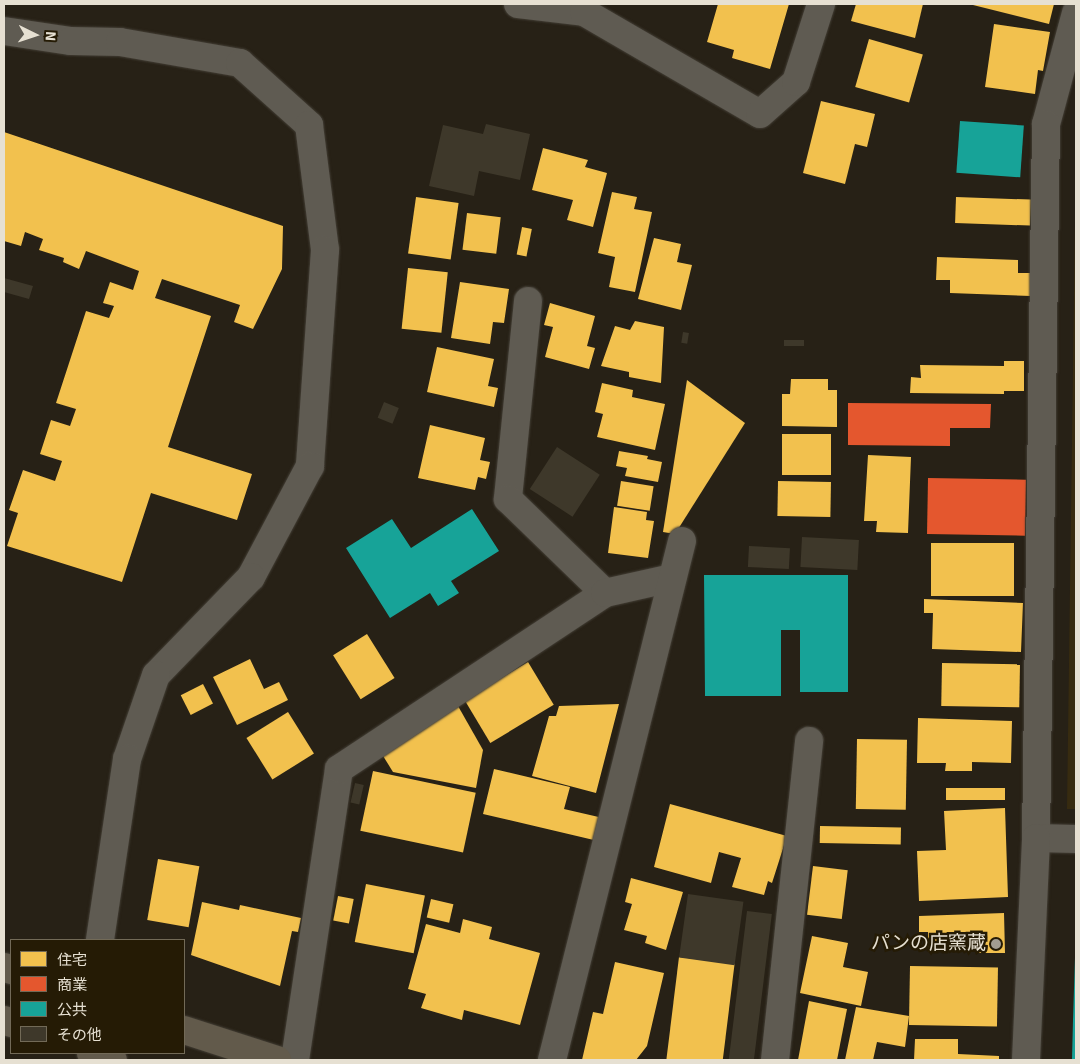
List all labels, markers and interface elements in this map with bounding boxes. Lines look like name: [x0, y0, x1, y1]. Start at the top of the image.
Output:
north arrow: [10, 10, 60, 60]
text: N: [42, 31, 59, 42]
place label: パンの店窯蔵: [872, 933, 986, 955]
marker: パンの店窯蔵: [990, 938, 1002, 950]
legend: [10, 939, 185, 1054]
text: 住宅: [57, 951, 87, 969]
text: 商業: [57, 976, 87, 994]
text: 公共: [57, 1001, 87, 1019]
text: その他: [57, 1026, 102, 1044]

